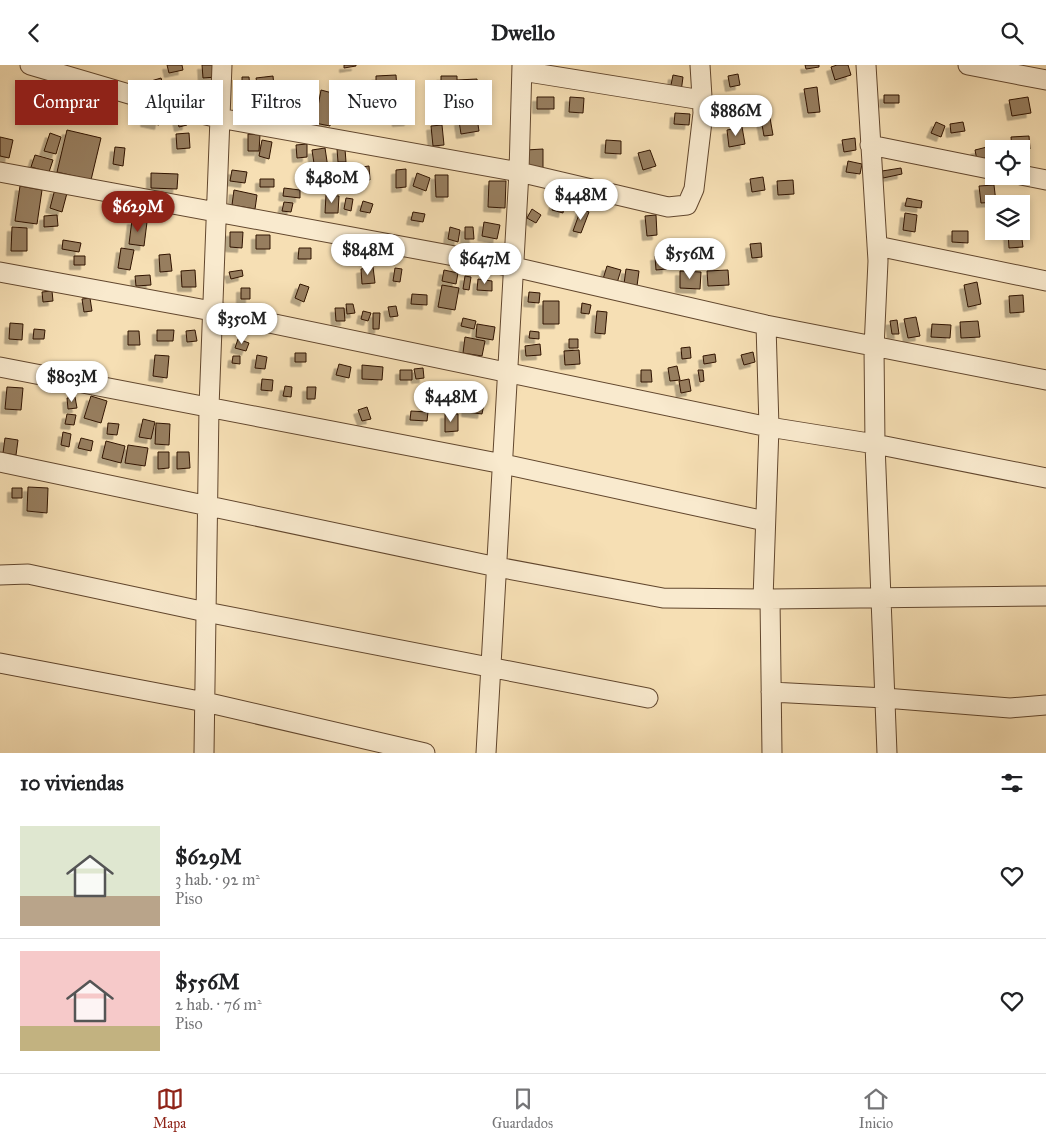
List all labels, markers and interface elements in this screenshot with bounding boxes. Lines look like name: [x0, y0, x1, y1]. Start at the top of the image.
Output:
icon: back: [20, 19, 48, 47]
text: Dwello: [491, 19, 555, 46]
icon: search: [998, 19, 1026, 47]
chip: Comprar: [15, 80, 118, 125]
chip: Alquilar: [128, 80, 223, 125]
chip: Filtros: [233, 80, 319, 125]
chip: Nuevo: [329, 80, 415, 125]
chip: Piso: [425, 80, 492, 125]
pin: $886M: [701, 95, 771, 137]
text: $886M: [710, 101, 762, 120]
map controls: [985, 140, 1030, 240]
button: locate: [985, 140, 1030, 185]
pin: $480M: [297, 161, 367, 204]
text: $480M: [306, 168, 358, 187]
pin: $448M: [546, 179, 616, 221]
text: $448M: [555, 185, 607, 204]
pin: $629M: [103, 191, 173, 233]
button: layers: [985, 195, 1030, 240]
text: $629M: [113, 197, 163, 216]
pin: $848M: [333, 233, 403, 276]
pin: $556M: [655, 237, 725, 280]
text: $848M: [342, 240, 394, 259]
pin: $647M: [450, 243, 520, 285]
text: $556M: [665, 244, 715, 263]
text: $647M: [459, 249, 511, 268]
pin: $350M: [207, 303, 277, 345]
text: $350M: [217, 309, 267, 328]
pin: $803M: [37, 361, 107, 403]
text: $803M: [47, 367, 97, 386]
pin: $448M: [416, 381, 486, 423]
text: $448M: [425, 387, 477, 406]
icon: filters: [998, 769, 1026, 797]
text: 10 viviendas: [20, 770, 124, 796]
text: $629M: [175, 844, 242, 870]
icon: home: [60, 846, 120, 906]
icon: heart: [998, 862, 1026, 890]
text: 3 hab. · 92 m²: [175, 870, 260, 889]
text: Piso: [175, 889, 203, 908]
text: $556M: [175, 969, 240, 995]
icon: home: [60, 971, 120, 1031]
icon: heart: [998, 987, 1026, 1015]
text: 2 hab. · 76 m²: [175, 995, 262, 1014]
text: Piso: [175, 1014, 203, 1033]
tab: Mapa: [153, 1085, 186, 1132]
tab: Guardados: [492, 1085, 553, 1132]
tab: Inicio: [859, 1085, 893, 1132]

